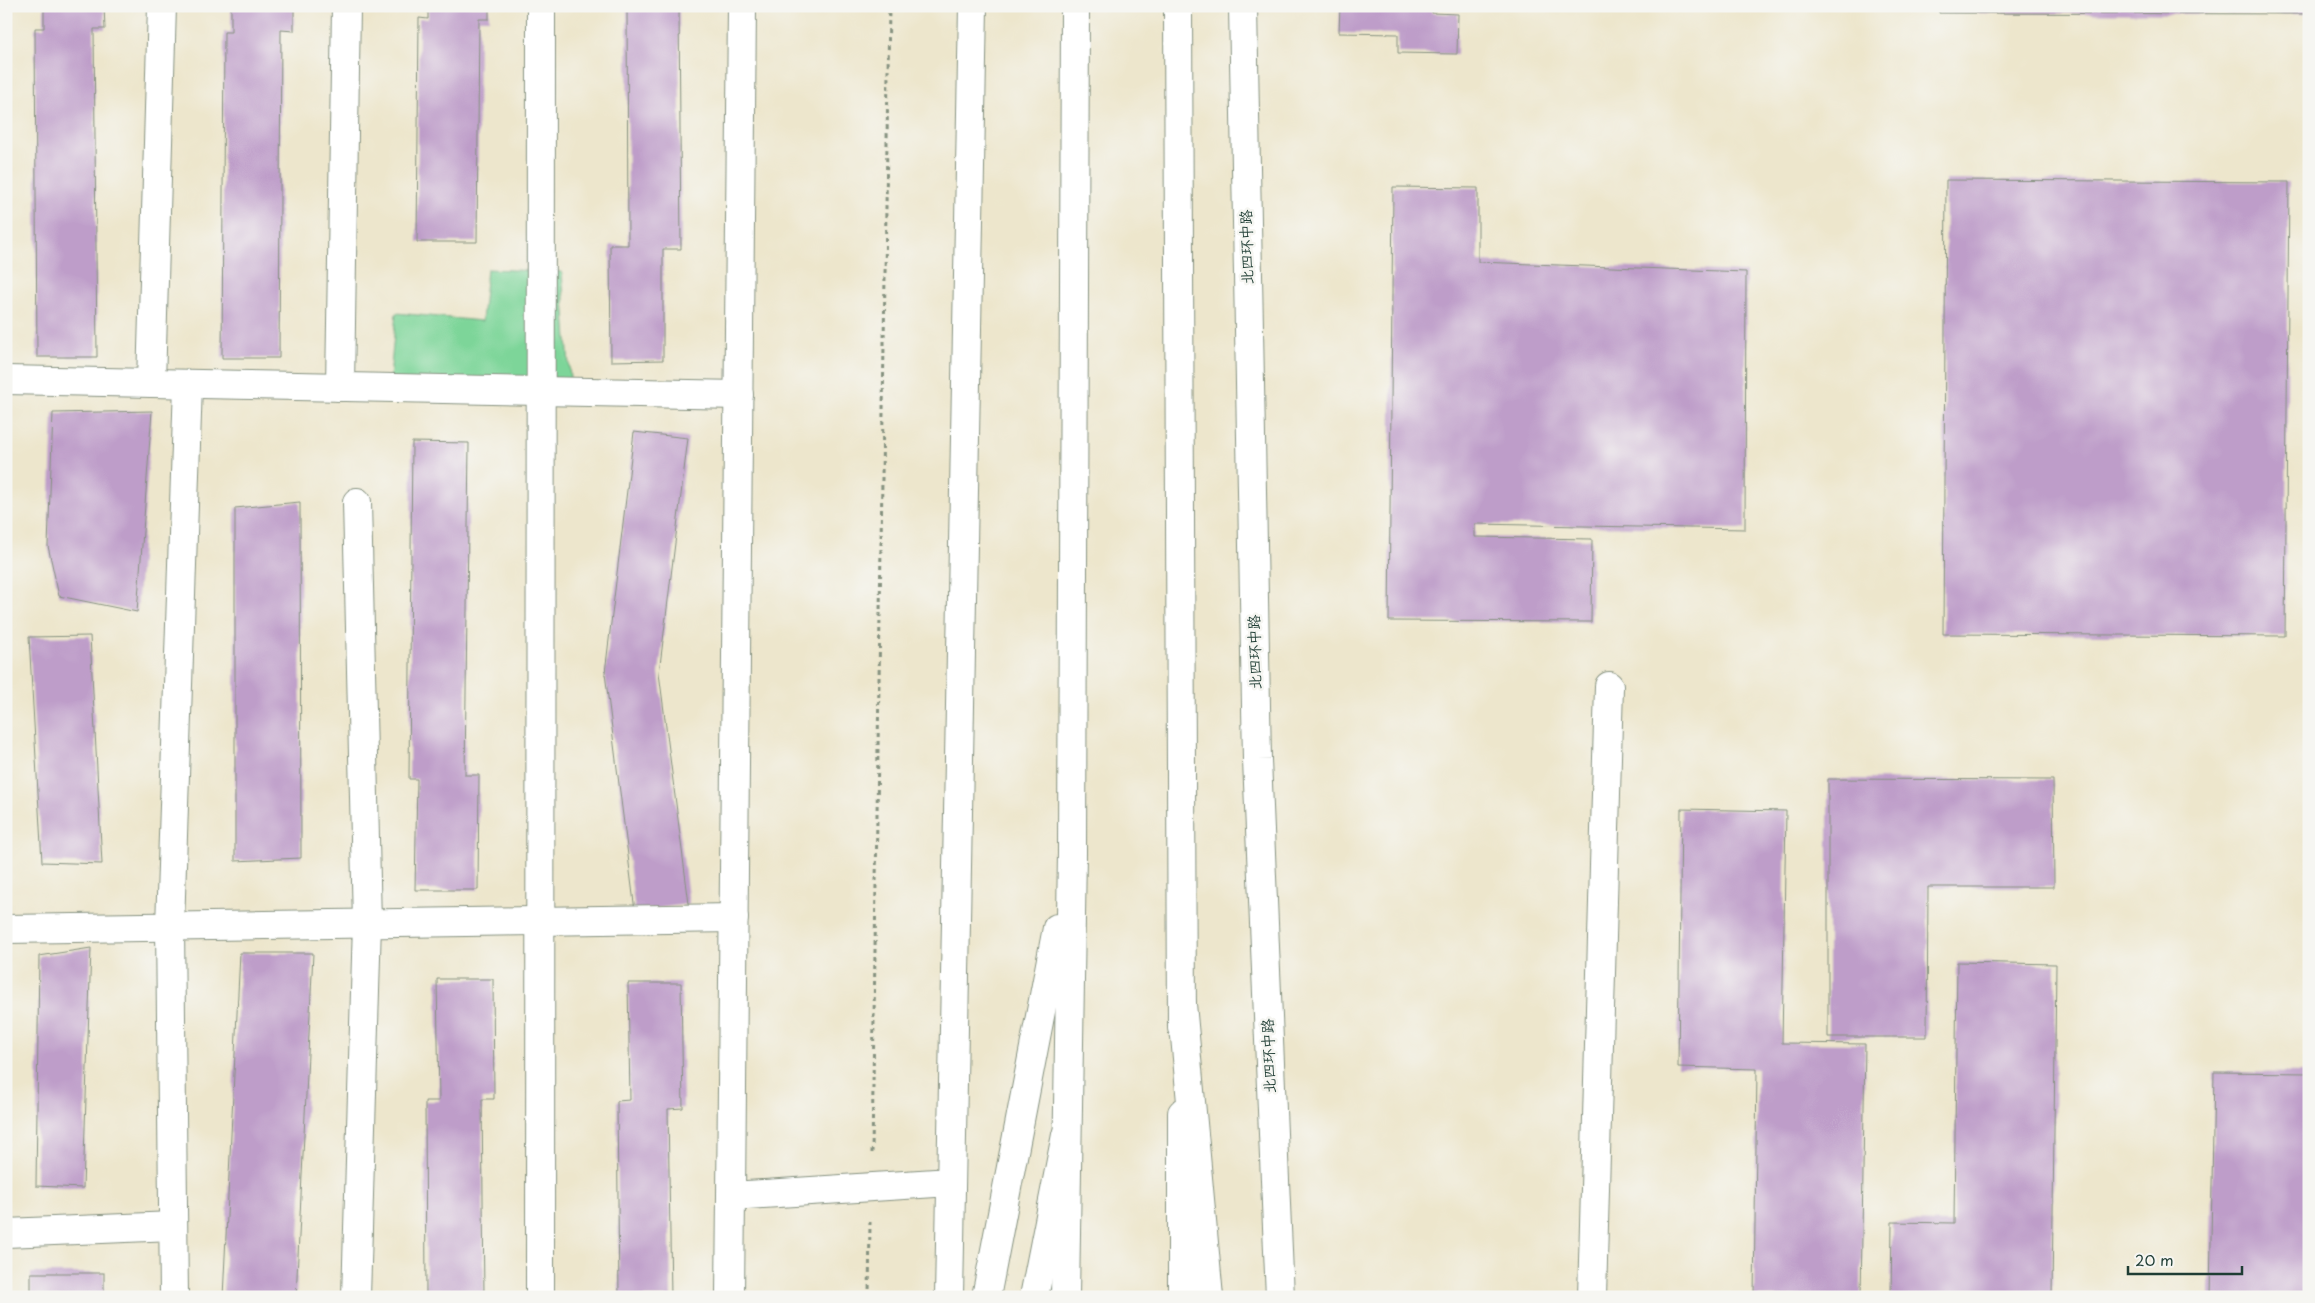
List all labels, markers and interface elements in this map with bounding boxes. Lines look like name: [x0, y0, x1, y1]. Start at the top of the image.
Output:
street label: 北四环中路: [1233, 209, 1258, 285]
street label: 北四环中路: [1241, 614, 1266, 690]
street label: 北四环中路: [1255, 1018, 1280, 1094]
scale bar: [2128, 1243, 2241, 1275]
text: 20 m: [2135, 1248, 2174, 1271]

